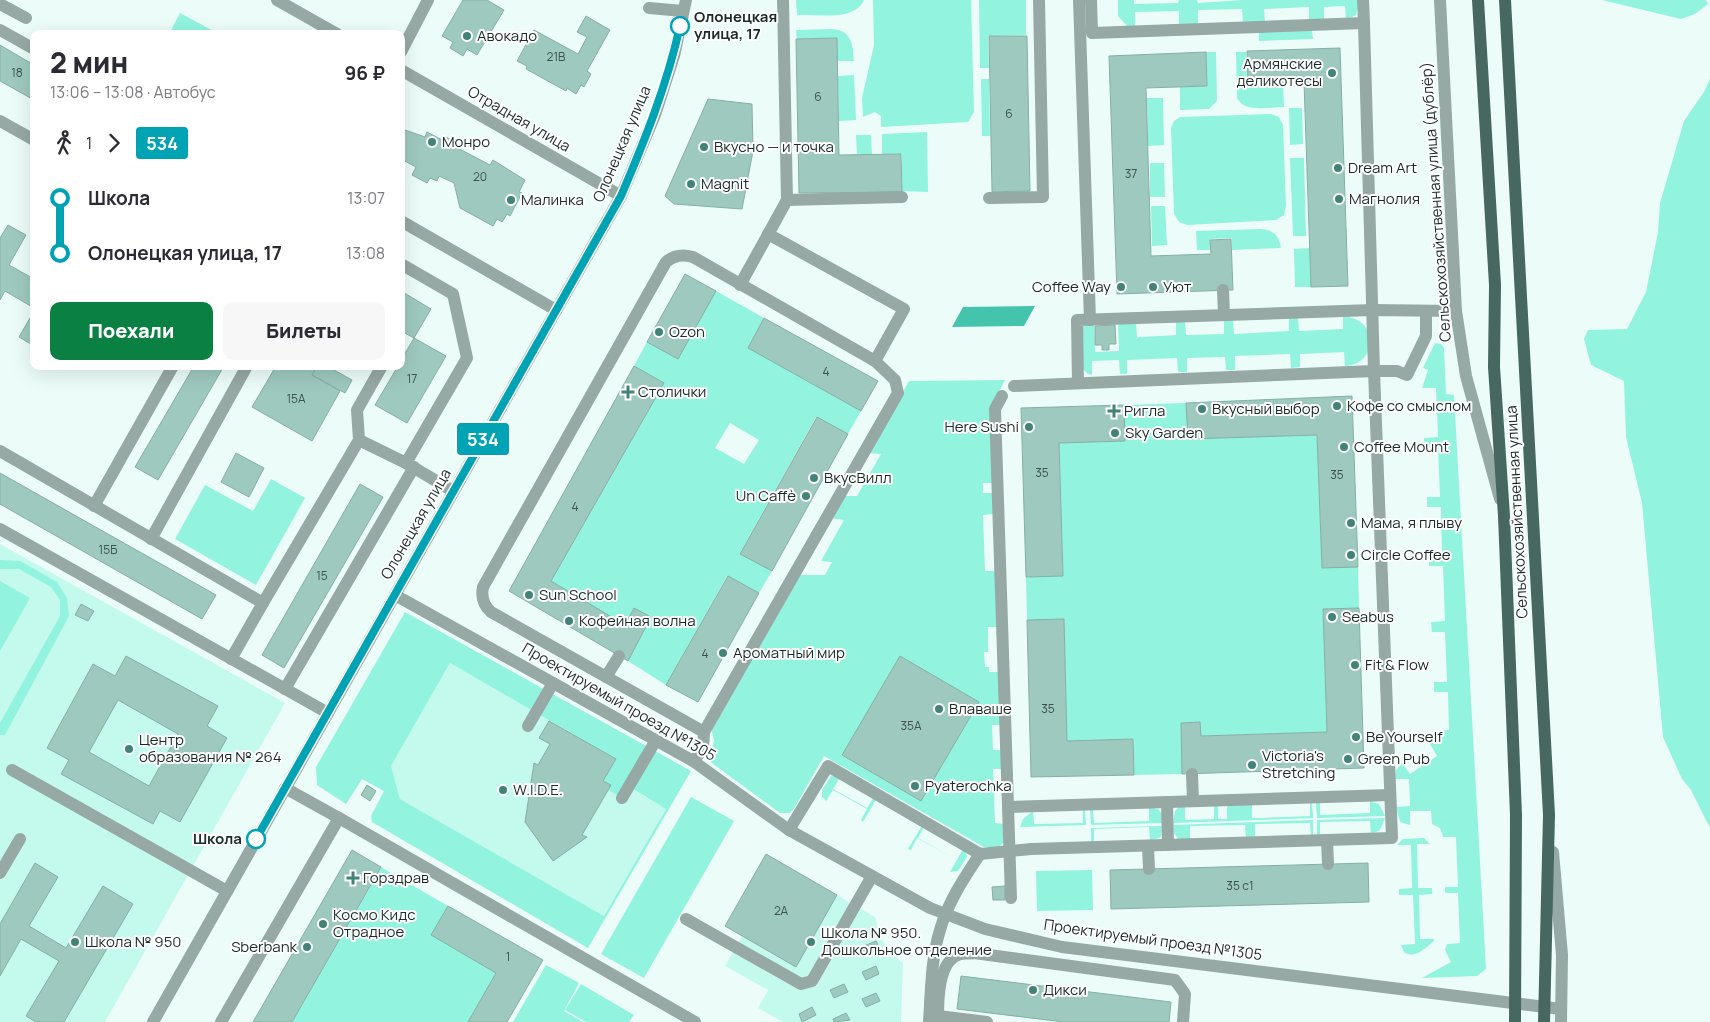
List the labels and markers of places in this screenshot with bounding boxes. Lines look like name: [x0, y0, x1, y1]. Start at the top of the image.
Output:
place label: Олонецкая улица, 17: [694, 6, 777, 44]
marker: Олонецкая улица, 17: [670, 16, 690, 36]
place label: Авокадо: [477, 25, 537, 46]
marker: Авокадо: [461, 30, 473, 42]
place label: Армянские деликотесы: [1236, 53, 1322, 91]
marker: Армянские деликотесы: [1326, 67, 1338, 79]
place label: Монро: [442, 131, 490, 152]
marker: Монро: [426, 136, 438, 148]
place label: Вкусно — и точка: [714, 136, 834, 157]
marker: Вкусно — и точка: [698, 141, 710, 153]
place label: Dream Art: [1348, 157, 1417, 178]
marker: Dream Art: [1332, 162, 1344, 174]
place label: Magnit: [701, 173, 749, 194]
marker: Magnit: [685, 178, 697, 190]
place label: Магнолия: [1349, 188, 1420, 209]
place label: Малинка: [521, 189, 584, 210]
marker: Магнолия: [1333, 193, 1345, 205]
marker: Малинка: [505, 194, 517, 206]
place label: Coffee Way: [1032, 276, 1111, 297]
place label: Уют: [1163, 276, 1192, 297]
marker: Coffee Way: [1115, 281, 1127, 293]
marker: Уют: [1147, 281, 1159, 293]
place label: Ozon: [669, 321, 705, 342]
marker: Ozon: [653, 326, 665, 338]
place label: Столички: [638, 381, 706, 402]
marker: Столички: [622, 386, 634, 398]
place label: Кофе со смыслом: [1347, 395, 1471, 416]
place label: Вкусный выбор: [1212, 398, 1320, 419]
place label: Ригла: [1124, 400, 1165, 421]
marker: Кофе со смыслом: [1331, 400, 1343, 412]
marker: Вкусный выбор: [1196, 403, 1208, 415]
marker: Ригла: [1108, 405, 1120, 417]
place label: Here Sushi: [944, 416, 1019, 437]
marker: Here Sushi: [1023, 421, 1035, 433]
place label: Sky Garden: [1125, 422, 1203, 443]
marker: Sky Garden: [1109, 427, 1121, 439]
place label: Coffee Mount: [1354, 436, 1449, 457]
marker: Coffee Mount: [1338, 441, 1350, 453]
place label: ВкусВилл: [824, 467, 892, 488]
marker: ВкусВилл: [808, 472, 820, 484]
place label: Un Caffè: [736, 485, 796, 506]
marker: Un Caffè: [800, 490, 812, 502]
place label: Мама, я плыву: [1361, 512, 1462, 533]
marker: Мама, я плыву: [1345, 517, 1357, 529]
place label: Circle Coffee: [1361, 544, 1451, 565]
marker: Circle Coffee: [1345, 549, 1357, 561]
place label: Sun School: [539, 584, 617, 605]
marker: Sun School: [523, 589, 535, 601]
place label: Seabus: [1342, 606, 1394, 627]
place label: Кофейная волна: [579, 610, 696, 631]
marker: Seabus: [1326, 611, 1338, 623]
marker: Кофейная волна: [563, 615, 575, 627]
place label: Ароматный мир: [733, 642, 845, 663]
marker: Ароматный мир: [717, 647, 729, 659]
place label: Fit & Flow: [1365, 654, 1429, 675]
marker: Fit & Flow: [1349, 659, 1361, 671]
place label: Влаваше: [949, 698, 1012, 719]
marker: Влаваше: [933, 703, 945, 715]
place label: Be Yourself: [1366, 726, 1443, 747]
place label: Центр образования № 264: [139, 729, 282, 767]
marker: Be Yourself: [1350, 731, 1362, 743]
marker: Центр образования № 264: [123, 743, 135, 755]
place label: Victoria's Stretching: [1262, 745, 1336, 783]
place label: Green Pub: [1358, 748, 1430, 769]
marker: Green Pub: [1342, 753, 1354, 765]
marker: Victoria's Stretching: [1246, 759, 1258, 771]
place label: Pyaterochka: [925, 775, 1012, 796]
place label: W.I.D.E.: [513, 779, 563, 800]
marker: Pyaterochka: [909, 780, 921, 792]
marker: W.I.D.E.: [497, 784, 509, 796]
place label: Школа: [193, 828, 242, 849]
marker: Школа: [246, 829, 266, 849]
place label: Горздрав: [363, 867, 429, 888]
marker: Горздрав: [347, 872, 359, 884]
place label: Космо Кидс Отрадное: [333, 904, 415, 942]
marker: Космо Кидс Отрадное: [317, 918, 329, 930]
place label: Школа № 950. Дошкольное отделение: [821, 922, 992, 960]
place label: Школа № 950: [85, 931, 181, 952]
marker: Школа № 950: [69, 936, 81, 948]
place label: Sberbank: [231, 936, 298, 957]
marker: Школа № 950. Дошкольное отделение: [805, 936, 817, 948]
marker: Sberbank: [301, 941, 313, 953]
place label: Дикси: [1043, 979, 1087, 1000]
marker: Дикси: [1027, 984, 1039, 996]

